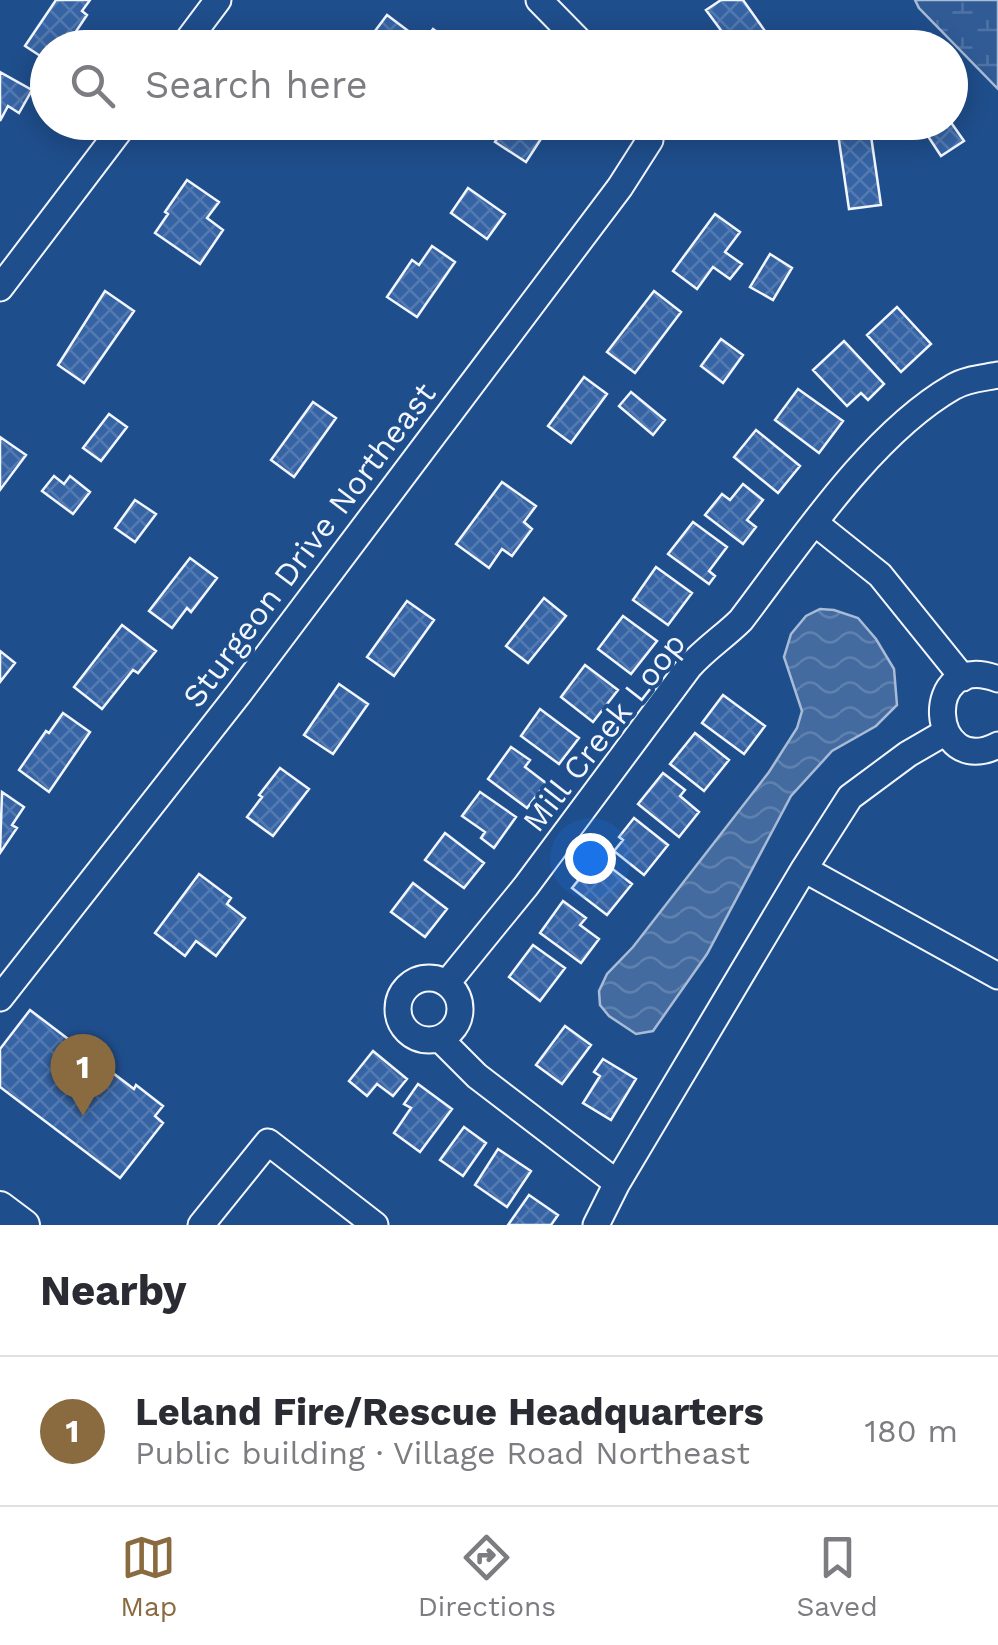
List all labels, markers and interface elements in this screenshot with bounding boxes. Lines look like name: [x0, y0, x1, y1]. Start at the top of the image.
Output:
search box: [30, 30, 968, 140]
icon: search: [65, 58, 120, 113]
text: Search here: [145, 63, 368, 107]
street label: Sturgeon Drive Northeast: [175, 375, 443, 715]
street label: Mill Creek Loop: [514, 625, 694, 839]
your location: [565, 833, 616, 884]
pin: 1: [51, 1034, 116, 1116]
text: Nearby: [40, 1266, 187, 1315]
text: Leland Fire/Rescue Headquarters: [135, 1390, 764, 1434]
text: 1: [66, 1412, 79, 1450]
text: 180 m: [864, 1412, 958, 1450]
text: Public building · Village Road Northeast: [135, 1434, 750, 1472]
tab: Map: [120, 1530, 177, 1623]
tab: Directions: [418, 1530, 556, 1623]
tab: Saved: [796, 1530, 878, 1623]

